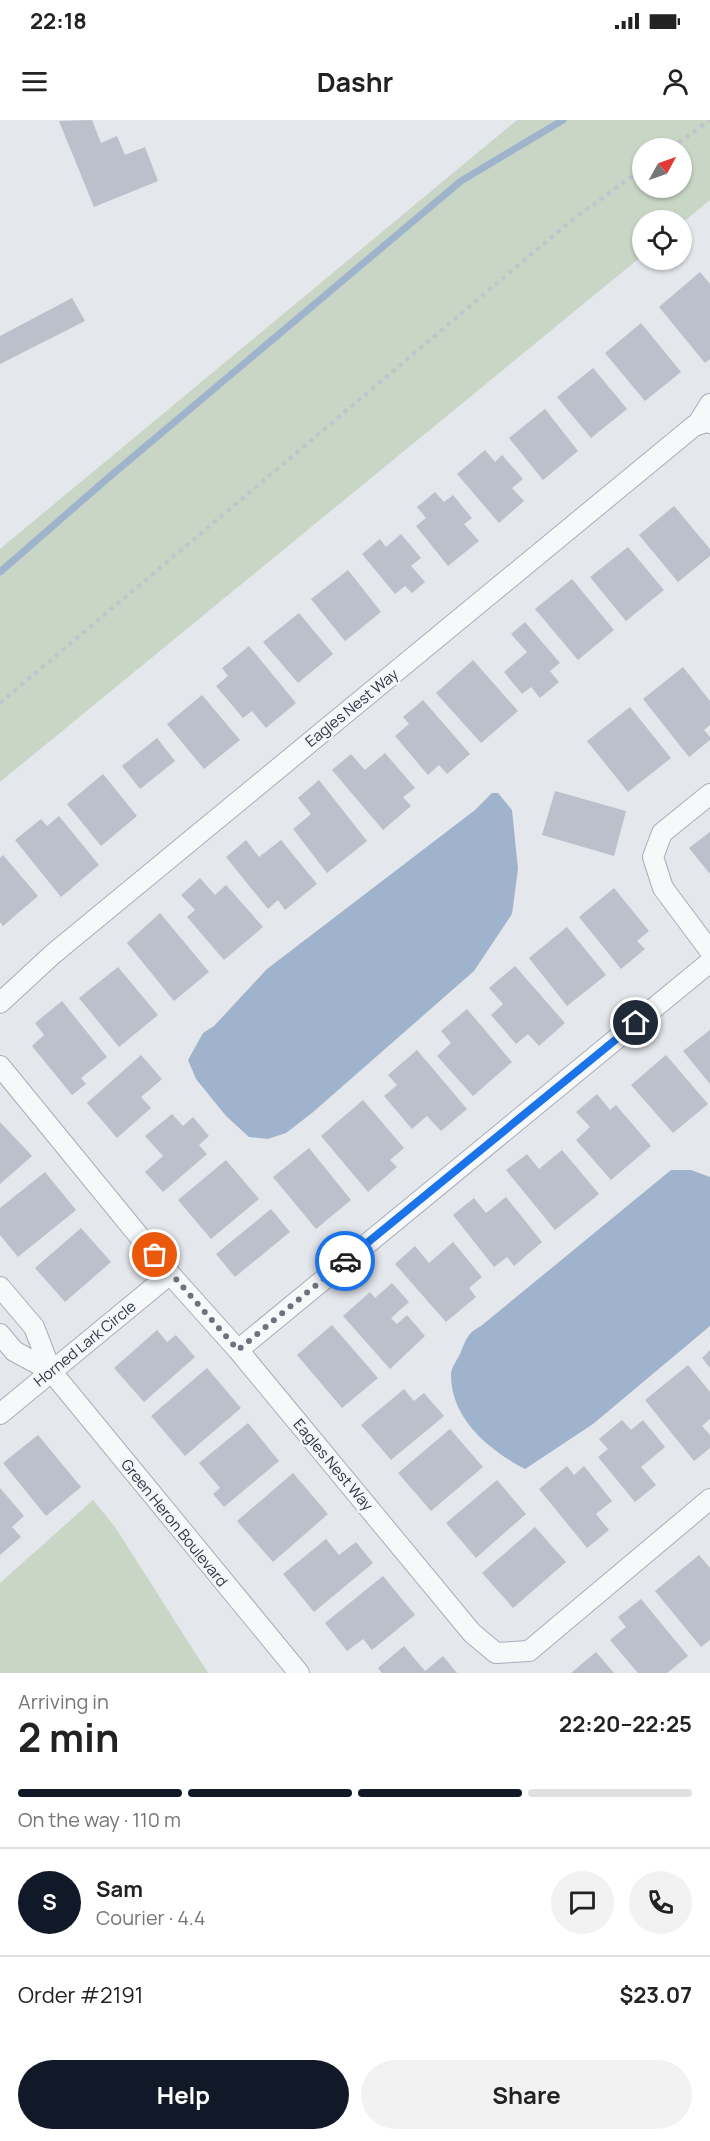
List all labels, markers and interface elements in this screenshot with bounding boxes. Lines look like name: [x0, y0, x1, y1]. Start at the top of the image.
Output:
text: 22:18: [30, 6, 87, 36]
text: Dashr: [317, 63, 393, 100]
icon: menu: [18, 65, 51, 98]
icon: person: [659, 65, 692, 98]
north arrow: [632, 138, 692, 198]
map controls: [632, 138, 692, 270]
button: locate: [632, 210, 692, 270]
street label: Eagles Nest Way: [301, 664, 403, 752]
pin: [610, 997, 661, 1048]
icon: home: [619, 1006, 652, 1039]
pin: [129, 1229, 180, 1280]
courier: [315, 1231, 375, 1291]
icon: bag: [138, 1238, 171, 1271]
icon: car: [329, 1245, 362, 1278]
street label: Horned Lark Circle: [29, 1296, 140, 1391]
street label: Eagles Nest Way: [289, 1414, 378, 1515]
street label: Green Heron Boulevard: [116, 1454, 232, 1591]
text: Arriving in: [18, 1688, 109, 1715]
text: 22:20–22:25: [559, 1709, 692, 1739]
text: 2 min: [18, 1710, 119, 1764]
text: On the way · 110 m: [18, 1806, 181, 1833]
button: chat: [551, 1871, 614, 1934]
button: phone: [629, 1871, 692, 1934]
text: Sam: [96, 1874, 143, 1904]
text: S: [42, 1887, 57, 1917]
text: Courier · 4.4: [96, 1904, 206, 1931]
text: Order #2191: [18, 1980, 143, 2010]
text: $23.07: [619, 1980, 692, 2010]
button: Help: [18, 2060, 349, 2129]
button: Share: [361, 2060, 692, 2129]

